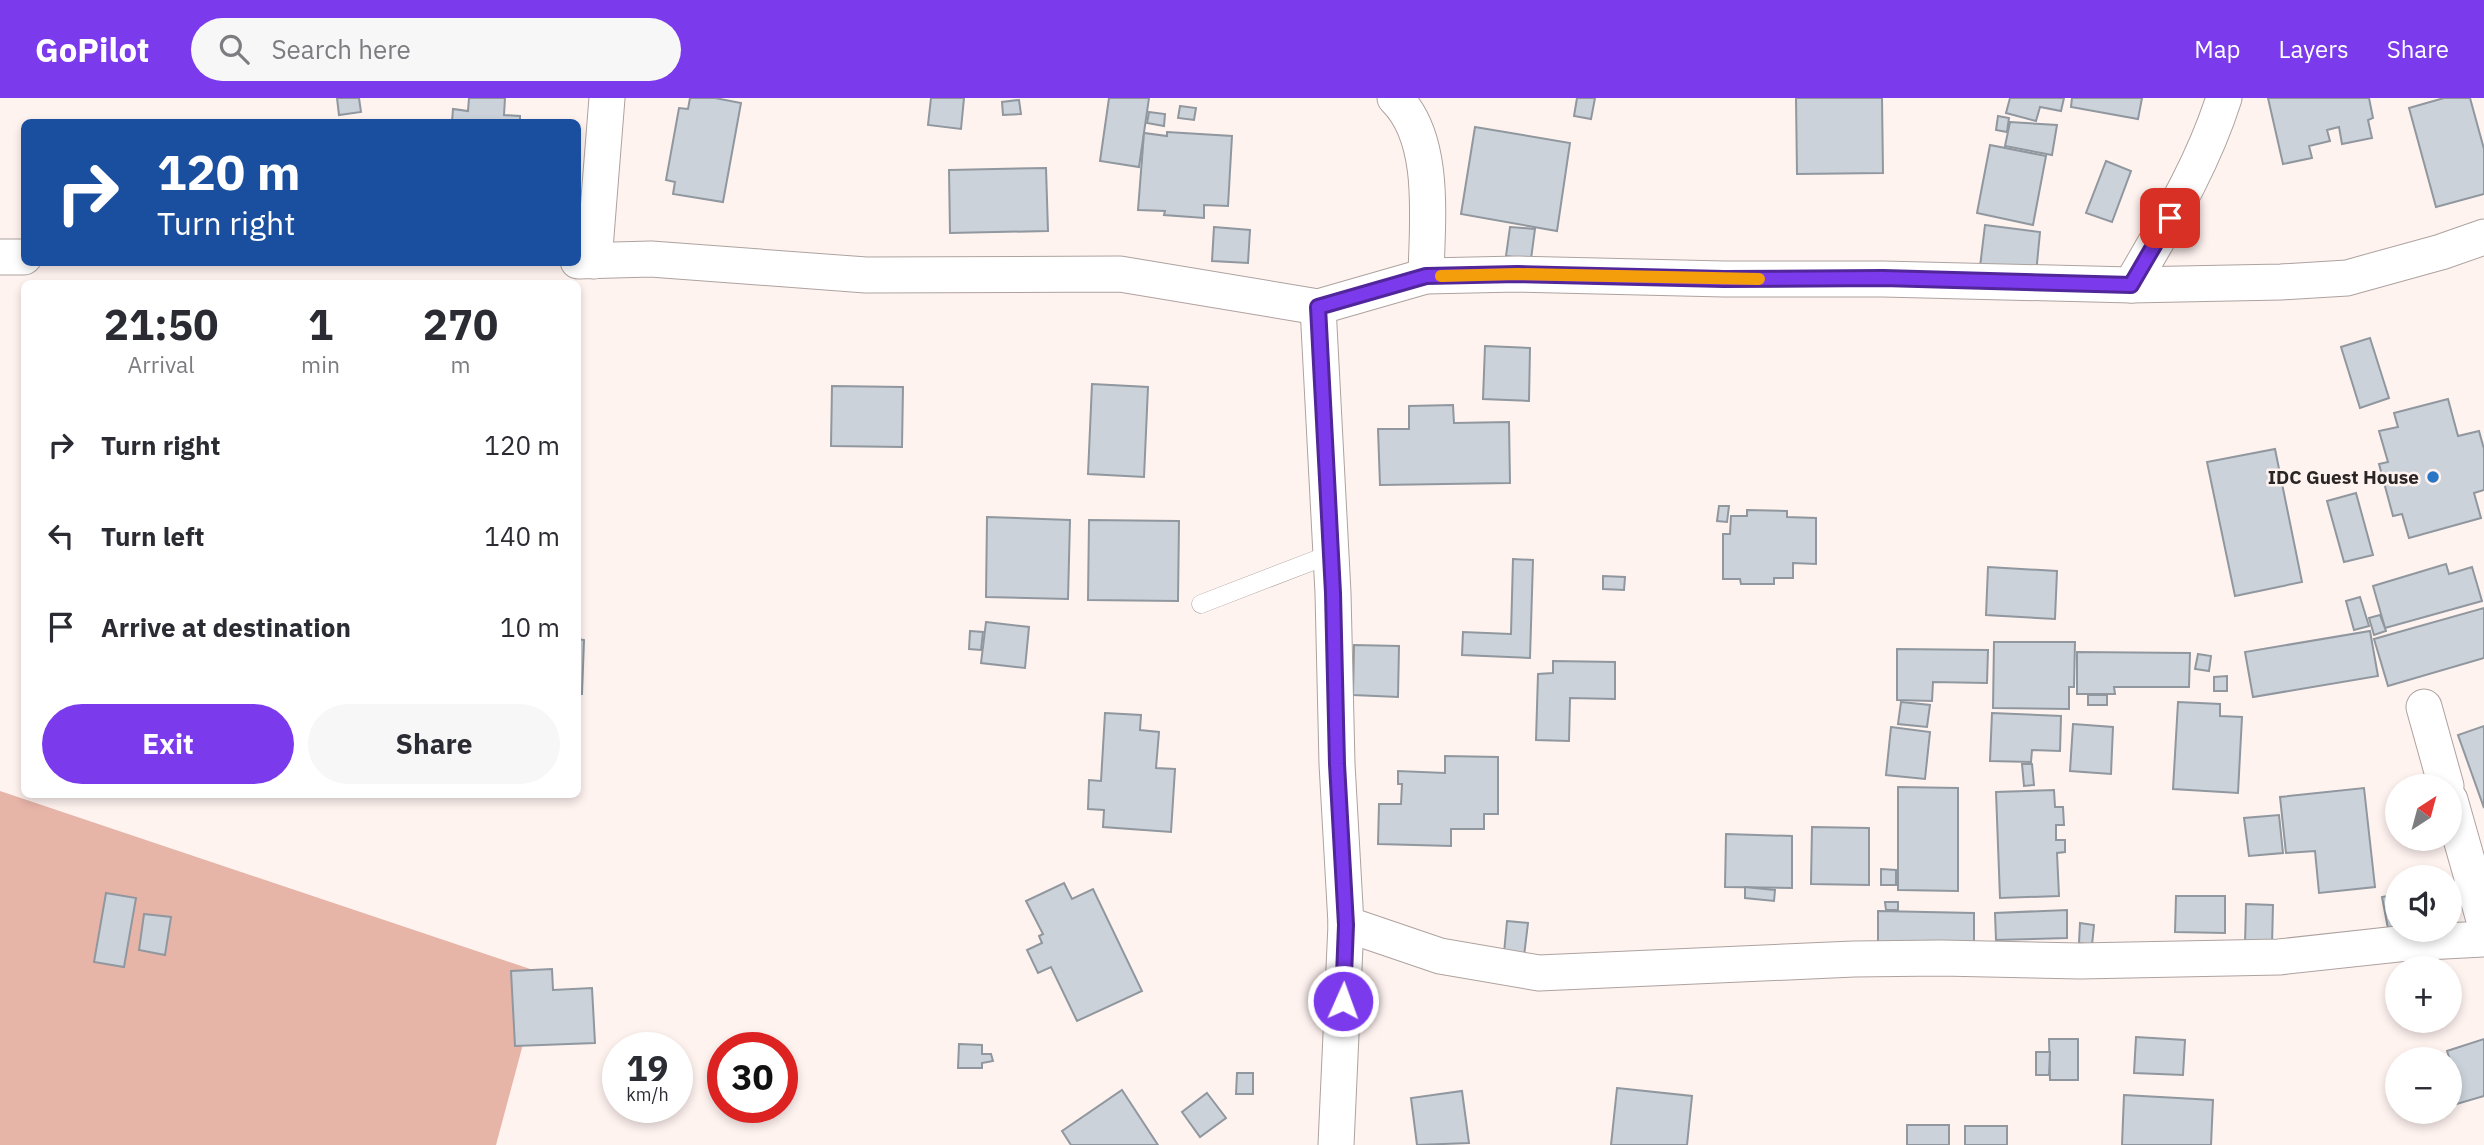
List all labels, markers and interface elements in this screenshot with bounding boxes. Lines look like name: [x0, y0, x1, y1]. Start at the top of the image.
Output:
search box: [191, 18, 681, 81]
text: GoPilot: [35, 28, 149, 71]
icon: search: [215, 30, 253, 68]
text: Search here: [271, 32, 411, 66]
text: Map: [2194, 33, 2241, 65]
text: Layers: [2279, 33, 2349, 65]
text: Share: [2387, 33, 2449, 65]
text: 120 m: [157, 140, 301, 203]
icon: right: [42, 147, 133, 238]
pin: [2140, 188, 2200, 248]
icon: arrive: [2151, 199, 2189, 237]
text: Turn right: [157, 202, 295, 244]
text: 21:50: [104, 297, 218, 352]
text: 1: [308, 297, 333, 352]
text: 270: [423, 297, 498, 352]
text: Arrival: [128, 349, 195, 379]
text: min: [301, 349, 340, 379]
text: m: [450, 349, 471, 379]
icon: right: [42, 426, 80, 464]
text: Turn right: [101, 428, 220, 462]
text: 120 m: [484, 428, 560, 462]
place label: IDC Guest House: [2268, 465, 2419, 489]
marker: IDC Guest House: [2425, 469, 2441, 485]
icon: left: [42, 517, 80, 555]
text: Turn left: [101, 519, 204, 553]
text: 140 m: [484, 519, 560, 553]
icon: arrive: [42, 608, 80, 646]
text: Arrive at destination: [101, 610, 351, 644]
text: 10 m: [500, 610, 560, 644]
button: Exit: [42, 704, 294, 784]
button: Share: [308, 704, 560, 784]
north arrow: [2385, 774, 2462, 850]
map controls: [2385, 774, 2462, 1124]
button: sound: [2385, 865, 2462, 942]
button: +: [2385, 956, 2462, 1033]
position arrow: [1306, 964, 1380, 1038]
speed limit sign: 30: [707, 1032, 798, 1123]
text: 19: [626, 1045, 669, 1091]
button: −: [2385, 1047, 2462, 1124]
text: km/h: [626, 1083, 669, 1106]

